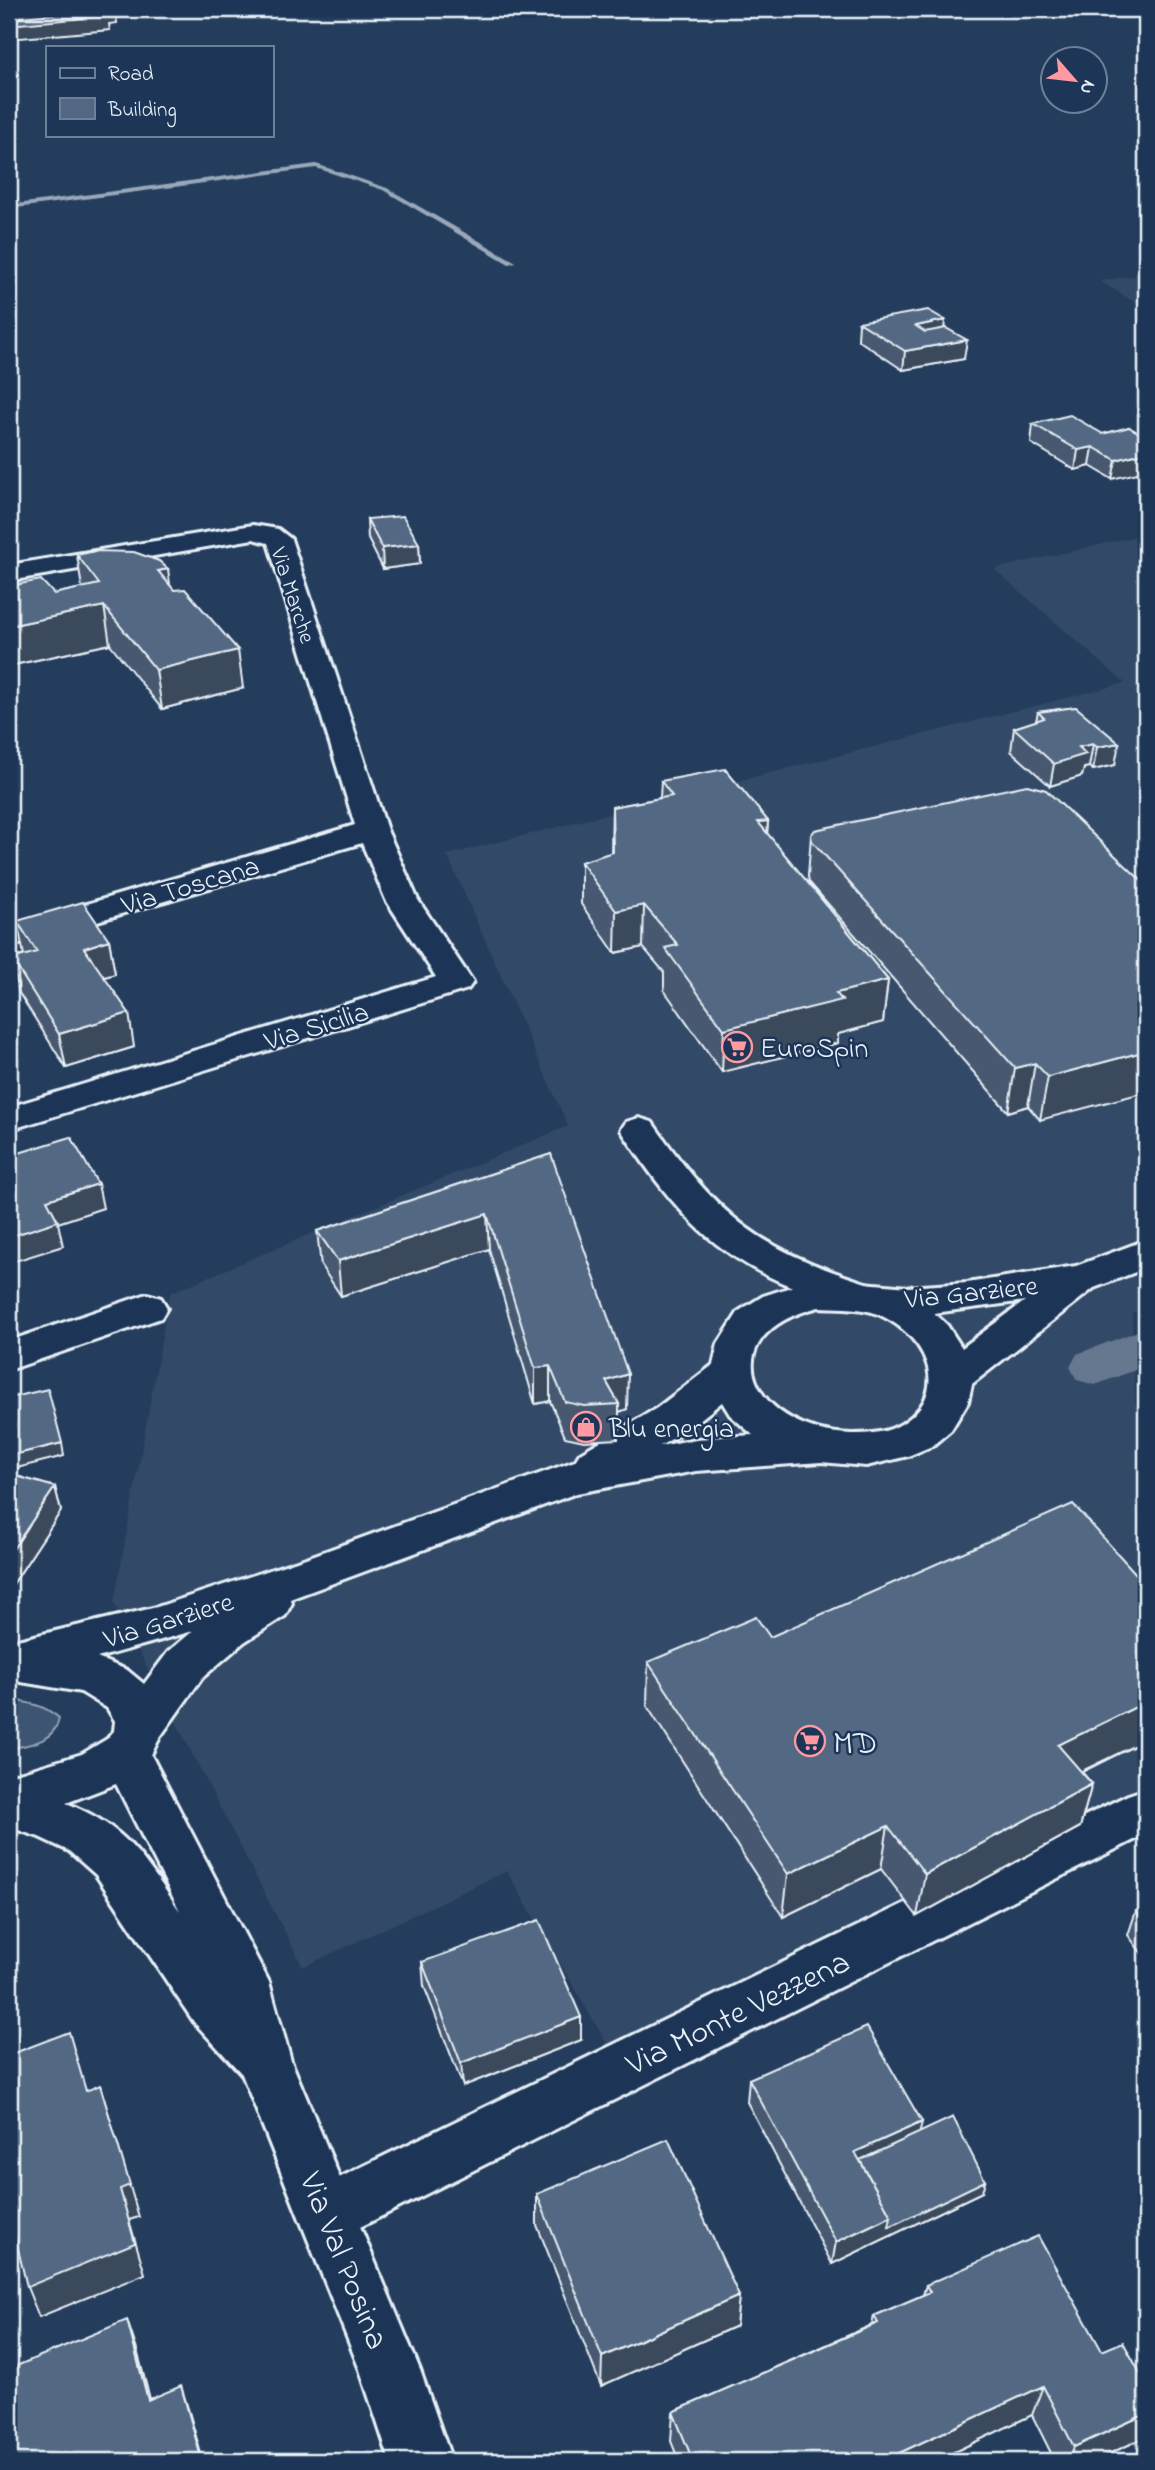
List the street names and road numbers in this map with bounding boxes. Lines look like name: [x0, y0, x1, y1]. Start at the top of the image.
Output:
street label: Via Marche: [260, 543, 323, 649]
street label: Via Toscana: [116, 847, 265, 928]
street label: Via Sicilia: [259, 993, 374, 1064]
street label: Via Garziere: [902, 1267, 1040, 1322]
street label: Via Garziere: [98, 1583, 239, 1662]
street label: Via Monte Vezzena: [618, 1940, 859, 2090]
street label: Via Val Posina: [285, 2165, 400, 2357]

